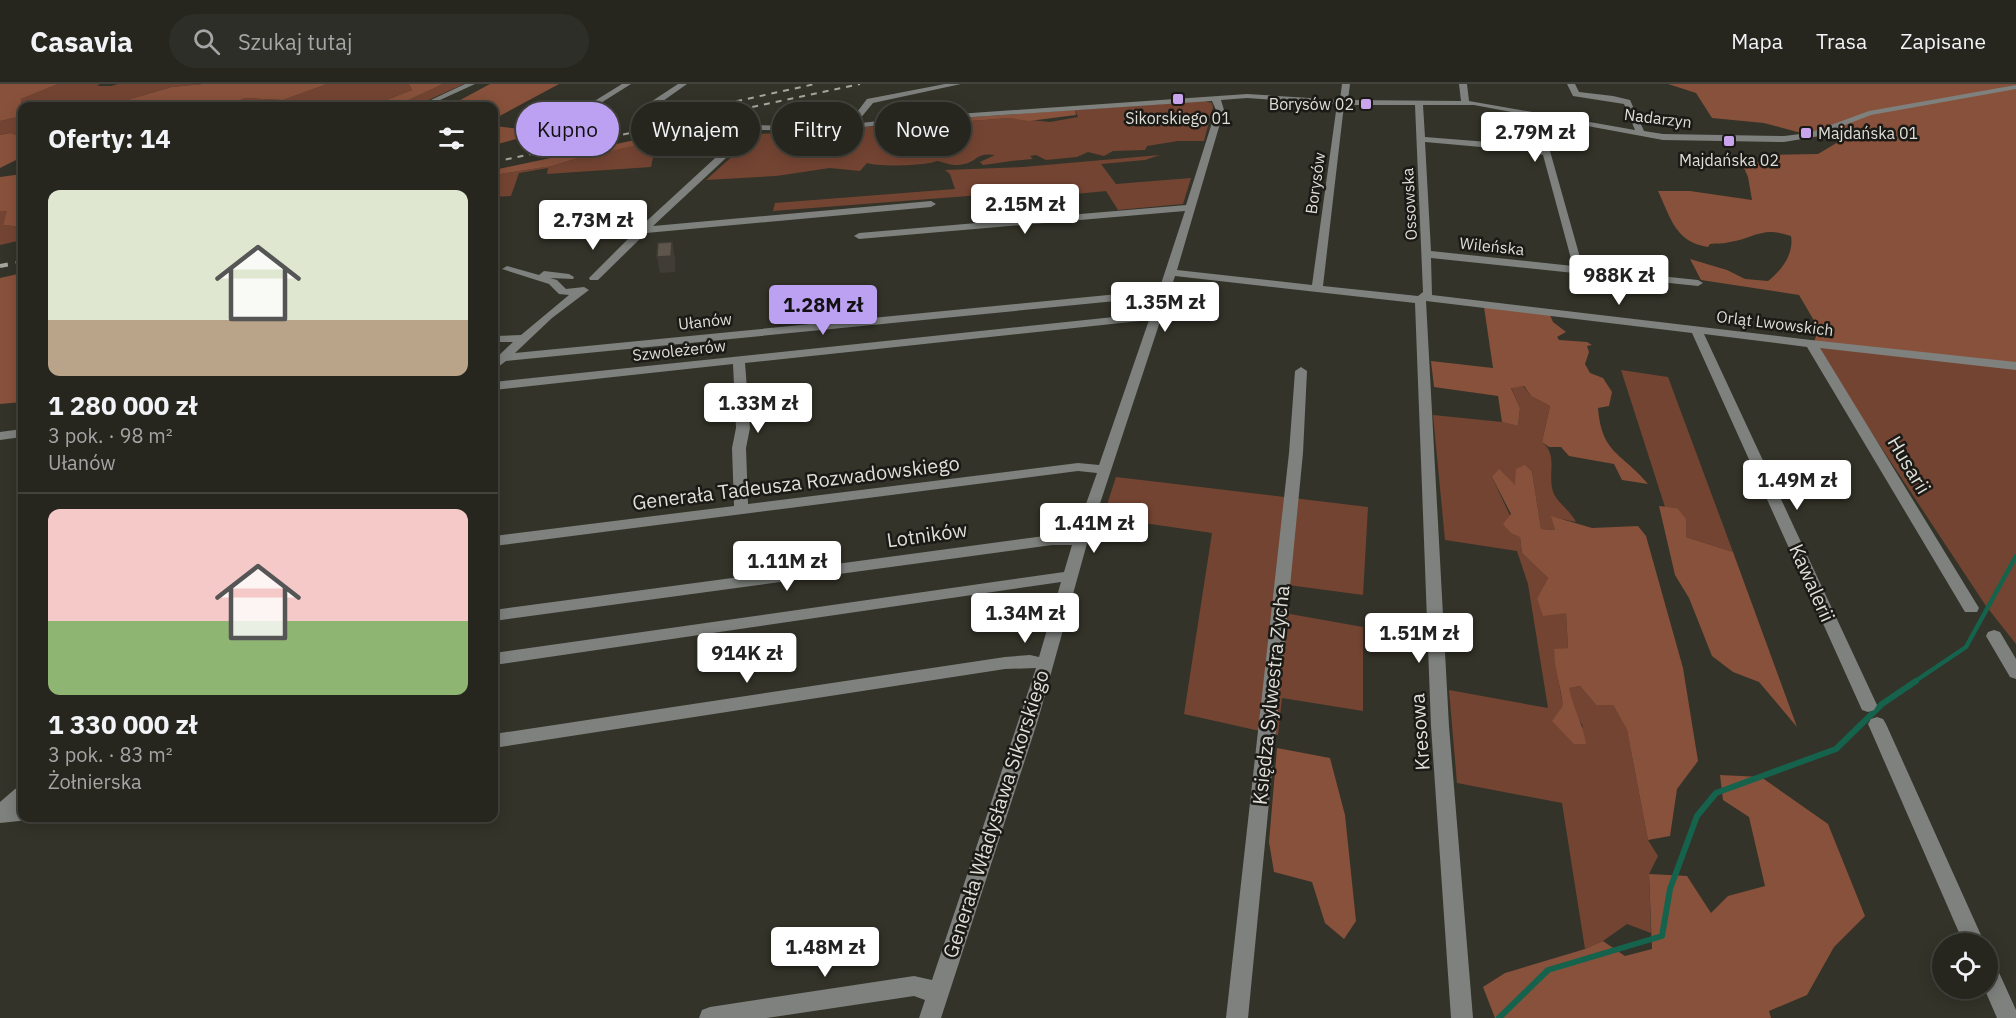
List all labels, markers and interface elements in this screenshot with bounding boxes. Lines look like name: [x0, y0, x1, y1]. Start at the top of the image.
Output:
search box: [169, 14, 589, 68]
text: Casavia: [30, 23, 133, 60]
icon: search: [190, 25, 223, 58]
text: Szukaj tutaj: [238, 27, 353, 56]
text: Mapa: [1731, 27, 1783, 55]
text: Trasa: [1816, 27, 1867, 55]
text: Zapisane: [1900, 27, 1986, 55]
marker: Sikorskiego 01: [1171, 92, 1185, 106]
place label: Borysów 02: [1269, 94, 1354, 114]
marker: Borysów 02: [1359, 97, 1373, 111]
chip: Kupno: [516, 102, 619, 156]
chip: Wynajem: [631, 102, 760, 156]
chip: Filtry: [772, 102, 863, 156]
chip: Nowe: [875, 102, 971, 156]
street label: Nadarzyn: [1623, 104, 1693, 132]
place label: Sikorskiego 01: [1125, 108, 1231, 128]
pin: 2.79M zł: [1473, 112, 1597, 163]
text: 2.79M zł: [1495, 118, 1575, 145]
text: Oferty: 14: [48, 121, 171, 155]
icon: filters: [435, 122, 468, 155]
place label: Majdańska 01: [1818, 123, 1918, 143]
marker: Majdańska 01: [1799, 126, 1813, 140]
marker: Majdańska 02: [1722, 134, 1736, 148]
place label: Majdańska 02: [1679, 150, 1779, 170]
street label: Borysów: [1301, 151, 1329, 215]
street label: Ossowska: [1397, 167, 1421, 241]
pin: 2.15M zł: [963, 184, 1087, 235]
text: 2.15M zł: [985, 190, 1065, 217]
pin: 2.73M zł: [531, 200, 655, 251]
text: 2.73M zł: [553, 206, 633, 233]
icon: home: [204, 229, 312, 337]
street label: Wileńska: [1459, 233, 1526, 259]
pin: 988K zł: [1564, 255, 1674, 306]
text: 988K zł: [1583, 261, 1655, 288]
pin: 1.35M zł: [1103, 282, 1227, 333]
pin: 1.28M zł: [761, 285, 885, 336]
text: 1.35M zł: [1125, 288, 1205, 315]
text: 1.28M zł: [783, 291, 863, 318]
street label: Orląt Lwowskich: [1715, 306, 1835, 340]
street label: Ułanów: [677, 308, 733, 334]
street label: Szwoleżerów: [631, 335, 727, 365]
pin: 1.33M zł: [696, 383, 820, 434]
text: 1 280 000 zł: [48, 388, 197, 422]
text: 1.33M zł: [718, 389, 798, 416]
text: 3 pok. · 98 m²: [48, 422, 173, 449]
street label: Husarii: [1882, 431, 1937, 499]
text: Ułanów: [48, 449, 116, 476]
street label: Generała Tadeusza Rozwadowskiego: [631, 449, 961, 516]
pin: 1.49M zł: [1735, 460, 1859, 511]
text: 1.49M zł: [1757, 466, 1837, 493]
pin: 1.41M zł: [1032, 503, 1156, 554]
text: 1.41M zł: [1054, 509, 1134, 536]
street label: Lotników: [885, 515, 969, 554]
street label: Kawalerii: [1783, 540, 1842, 626]
pin: 1.11M zł: [725, 541, 849, 592]
text: 1.11M zł: [747, 547, 827, 574]
icon: home: [204, 548, 312, 656]
street label: Księdza Sylwestra Zycha: [1246, 584, 1295, 806]
pin: 1.34M zł: [963, 593, 1087, 644]
text: 1.34M zł: [985, 599, 1065, 626]
pin: 1.51M zł: [1357, 613, 1481, 664]
text: 1.51M zł: [1379, 619, 1459, 646]
pin: 914K zł: [692, 633, 802, 684]
text: 914K zł: [711, 639, 783, 666]
street label: Generała Władysława Sikorskiego: [936, 666, 1055, 961]
street label: Kresowa: [1403, 692, 1436, 772]
text: 1 330 000 zł: [48, 707, 197, 741]
text: 3 pok. · 83 m²: [48, 741, 173, 768]
text: Żołnierska: [48, 768, 142, 795]
pin: 1.48M zł: [763, 927, 887, 978]
text: 1.48M zł: [785, 933, 865, 960]
map controls: [1932, 933, 1998, 999]
button: locate: [1932, 933, 1998, 999]

